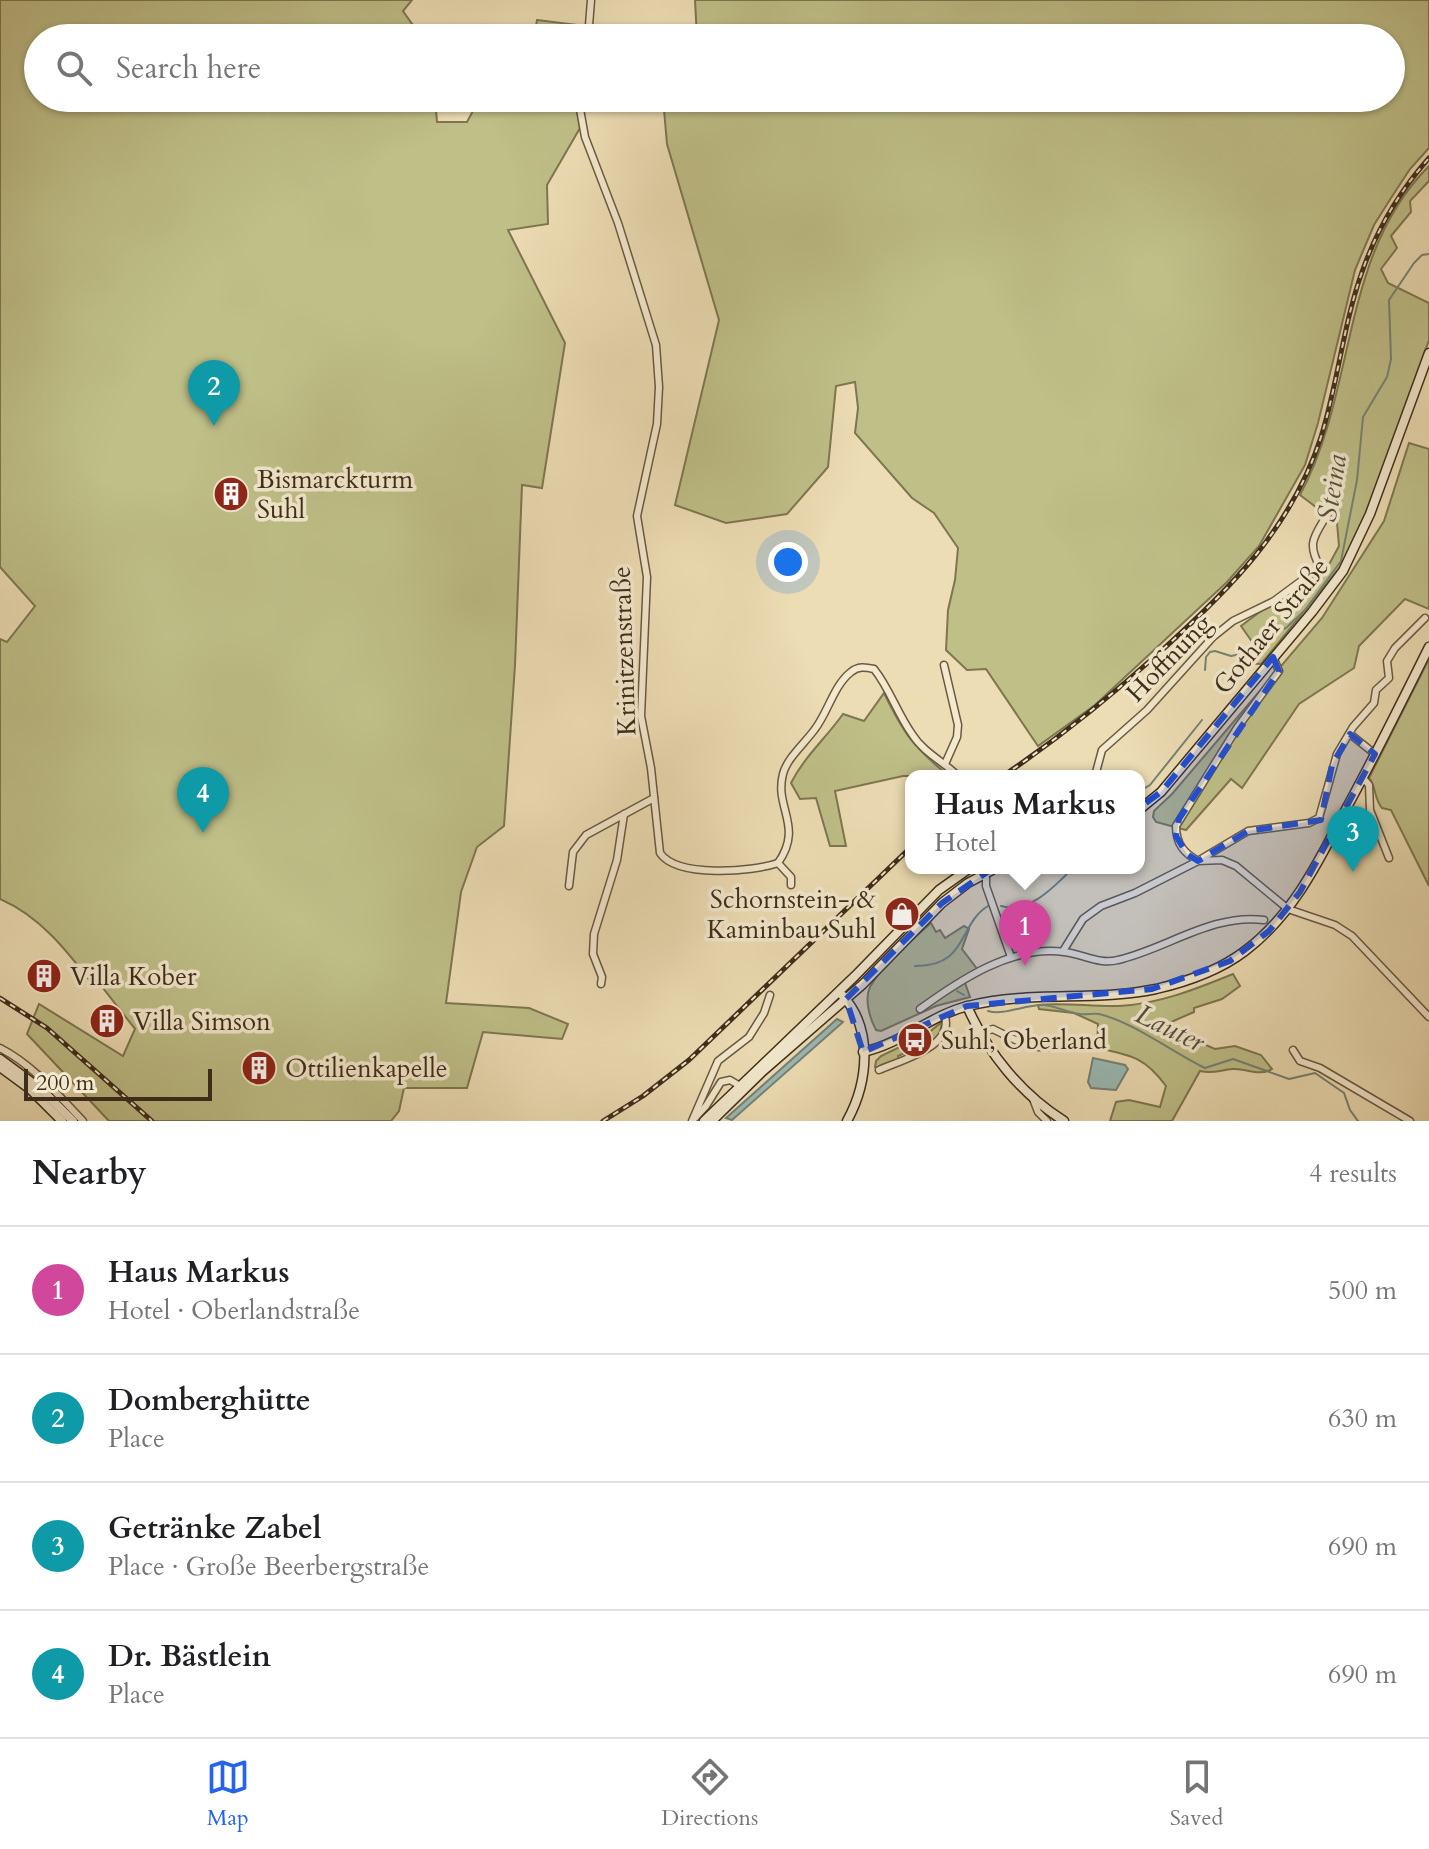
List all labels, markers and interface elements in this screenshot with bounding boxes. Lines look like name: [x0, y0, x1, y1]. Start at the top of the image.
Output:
search box: [24, 24, 1405, 112]
icon: search: [52, 46, 96, 90]
text: Search here: [116, 48, 261, 89]
pin: 2: [188, 360, 240, 426]
water label: Steina: [1308, 451, 1356, 525]
place label: Bismarckturm Suhl: [257, 462, 413, 527]
building icon: Bismarckturm Suhl: [212, 475, 250, 513]
your location: [768, 542, 808, 582]
street label: Gothaer Straße: [1205, 551, 1337, 701]
street label: Krinitzenstraße: [604, 566, 644, 736]
street label: Hoffnung: [1118, 606, 1220, 710]
pin: 4: [177, 767, 229, 833]
popup: [905, 770, 1145, 874]
text: Haus Markus: [934, 784, 1116, 825]
pin: 3: [1327, 806, 1379, 872]
text: Hotel: [934, 825, 997, 860]
place label: Schornstein- & Kaminbau Suhl: [707, 882, 876, 947]
shop icon: Schornstein- & Kaminbau Suhl: [883, 895, 921, 933]
pin: 1: [999, 900, 1051, 966]
building icon: Villa Kober: [25, 957, 63, 995]
place label: Villa Kober: [70, 959, 197, 994]
water label: Lauter: [1129, 995, 1212, 1061]
building icon: Villa Simson: [88, 1002, 126, 1040]
place label: Villa Simson: [133, 1004, 271, 1039]
bus stop icon: Suhl, Oberland: [896, 1021, 934, 1059]
place label: Suhl, Oberland: [941, 1023, 1107, 1058]
building icon: Ottilienkapelle: [240, 1049, 278, 1087]
place label: Ottilienkapelle: [285, 1051, 448, 1086]
scale bar: [24, 1065, 212, 1101]
text: 200 m: [36, 1068, 94, 1098]
text: Nearby: [32, 1150, 147, 1196]
text: 4 results: [1309, 1156, 1397, 1191]
text: Haus Markus: [108, 1252, 290, 1293]
text: 1: [51, 1273, 65, 1308]
text: 500 m: [1328, 1273, 1397, 1308]
text: Hotel · Oberlandstraße: [108, 1293, 360, 1328]
text: Domberghütte: [108, 1380, 311, 1421]
text: 2: [51, 1401, 65, 1436]
text: 630 m: [1328, 1401, 1397, 1436]
text: Place: [108, 1421, 165, 1456]
text: Getränke Zabel: [108, 1508, 322, 1549]
text: 3: [51, 1529, 65, 1564]
text: 690 m: [1328, 1529, 1397, 1564]
text: Place · Große Beerbergstraße: [108, 1549, 429, 1584]
text: Dr. Bästlein: [108, 1636, 271, 1677]
text: 4: [51, 1657, 65, 1692]
text: 690 m: [1328, 1657, 1397, 1692]
text: Place: [108, 1677, 165, 1712]
tab: Map: [206, 1755, 250, 1833]
tab: Directions: [661, 1755, 758, 1833]
tab: Saved: [1170, 1755, 1223, 1833]

